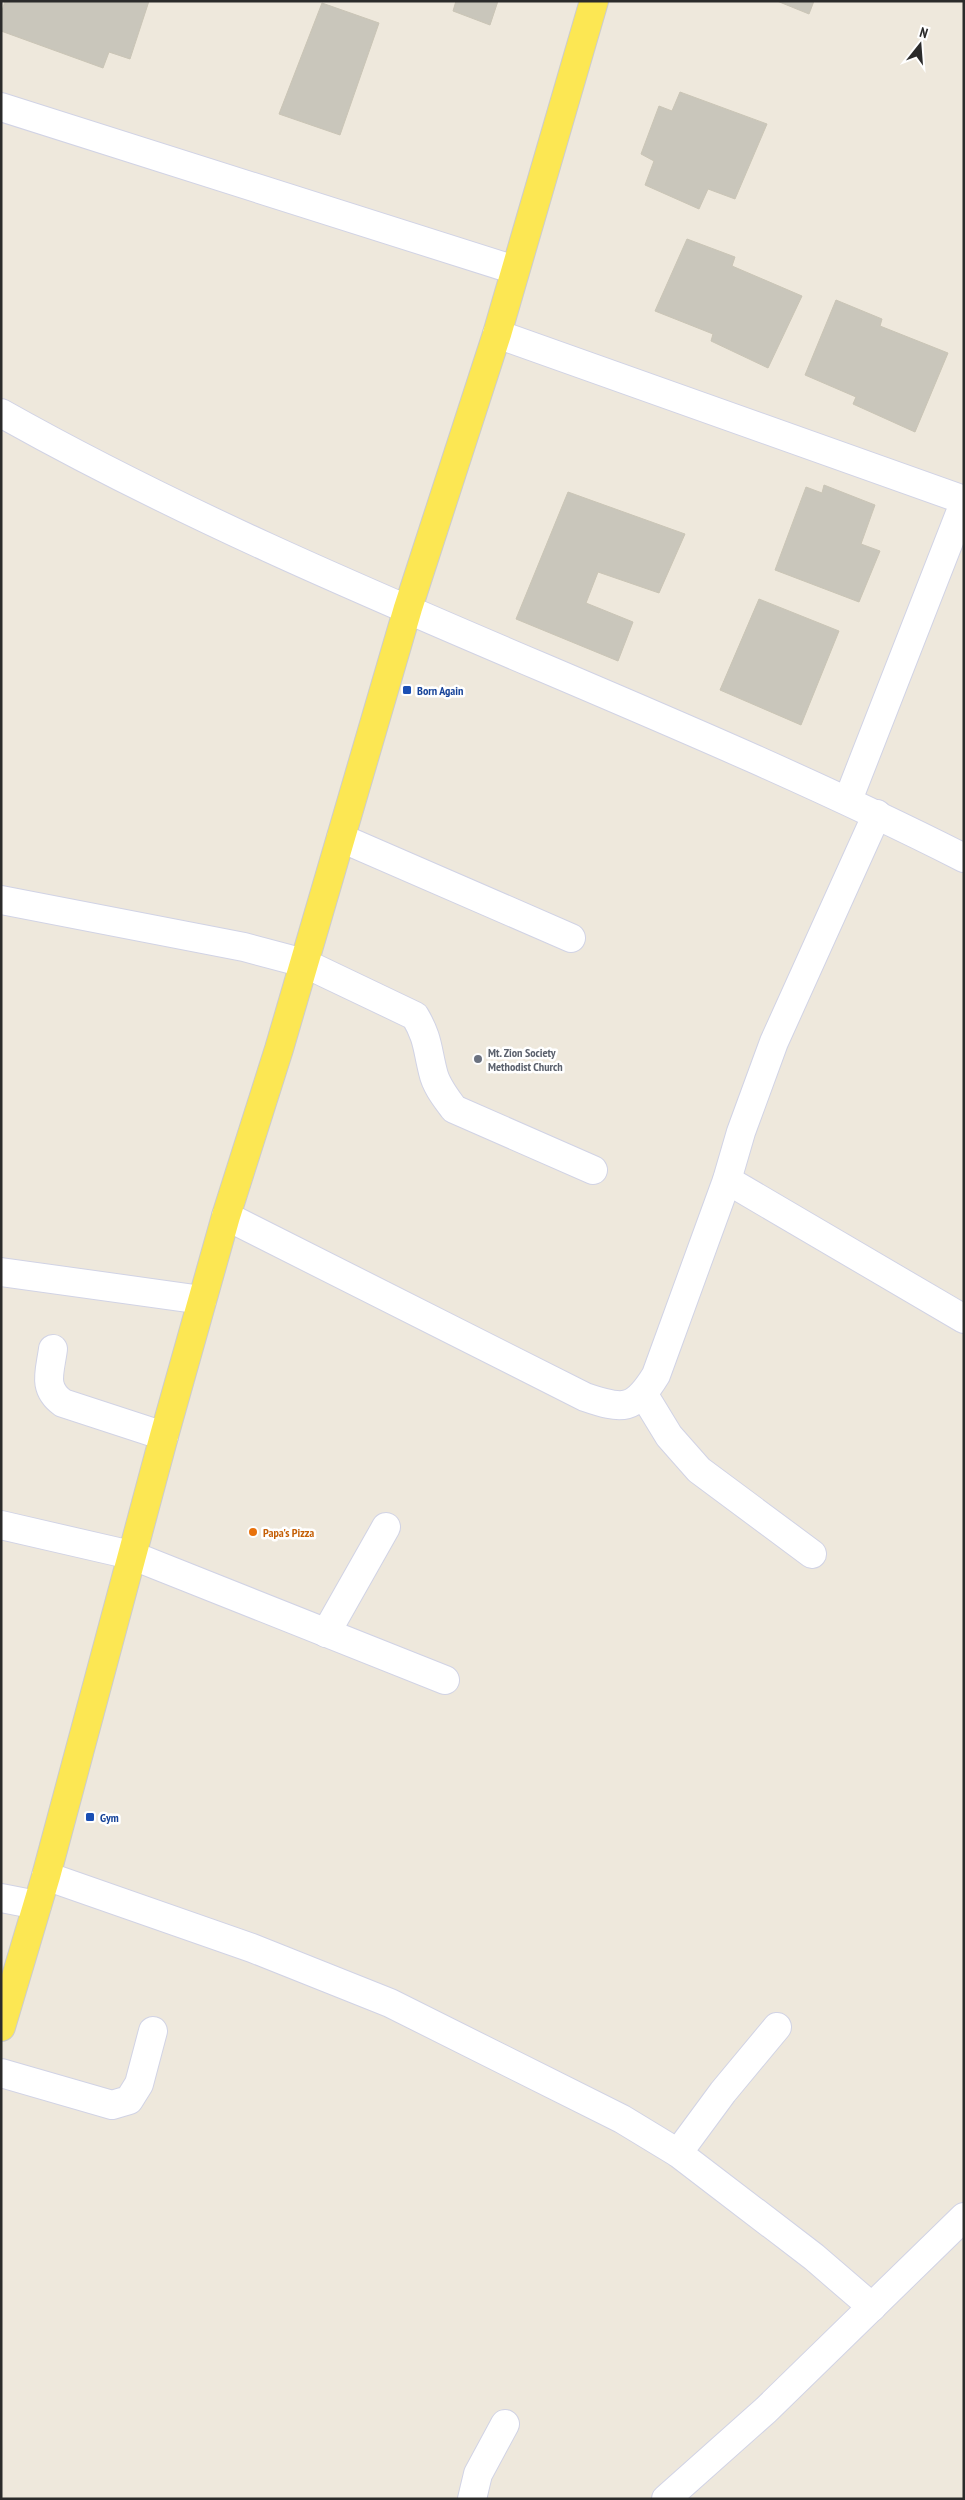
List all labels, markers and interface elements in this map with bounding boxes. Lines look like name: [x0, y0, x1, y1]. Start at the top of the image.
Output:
north arrow: [895, 20, 945, 70]
text: N: [918, 23, 930, 42]
place label: Born Again: [417, 683, 463, 698]
marker: Born Again: [401, 684, 413, 696]
place label: Mt. Zion Society Methodist Church: [488, 1045, 563, 1074]
marker: Mt. Zion Society Methodist Church: [472, 1053, 484, 1065]
place label: Papa's Pizza: [263, 1525, 314, 1540]
marker: Papa's Pizza: [247, 1526, 259, 1538]
place label: Gym: [100, 1810, 119, 1825]
marker: Gym: [84, 1811, 96, 1823]

